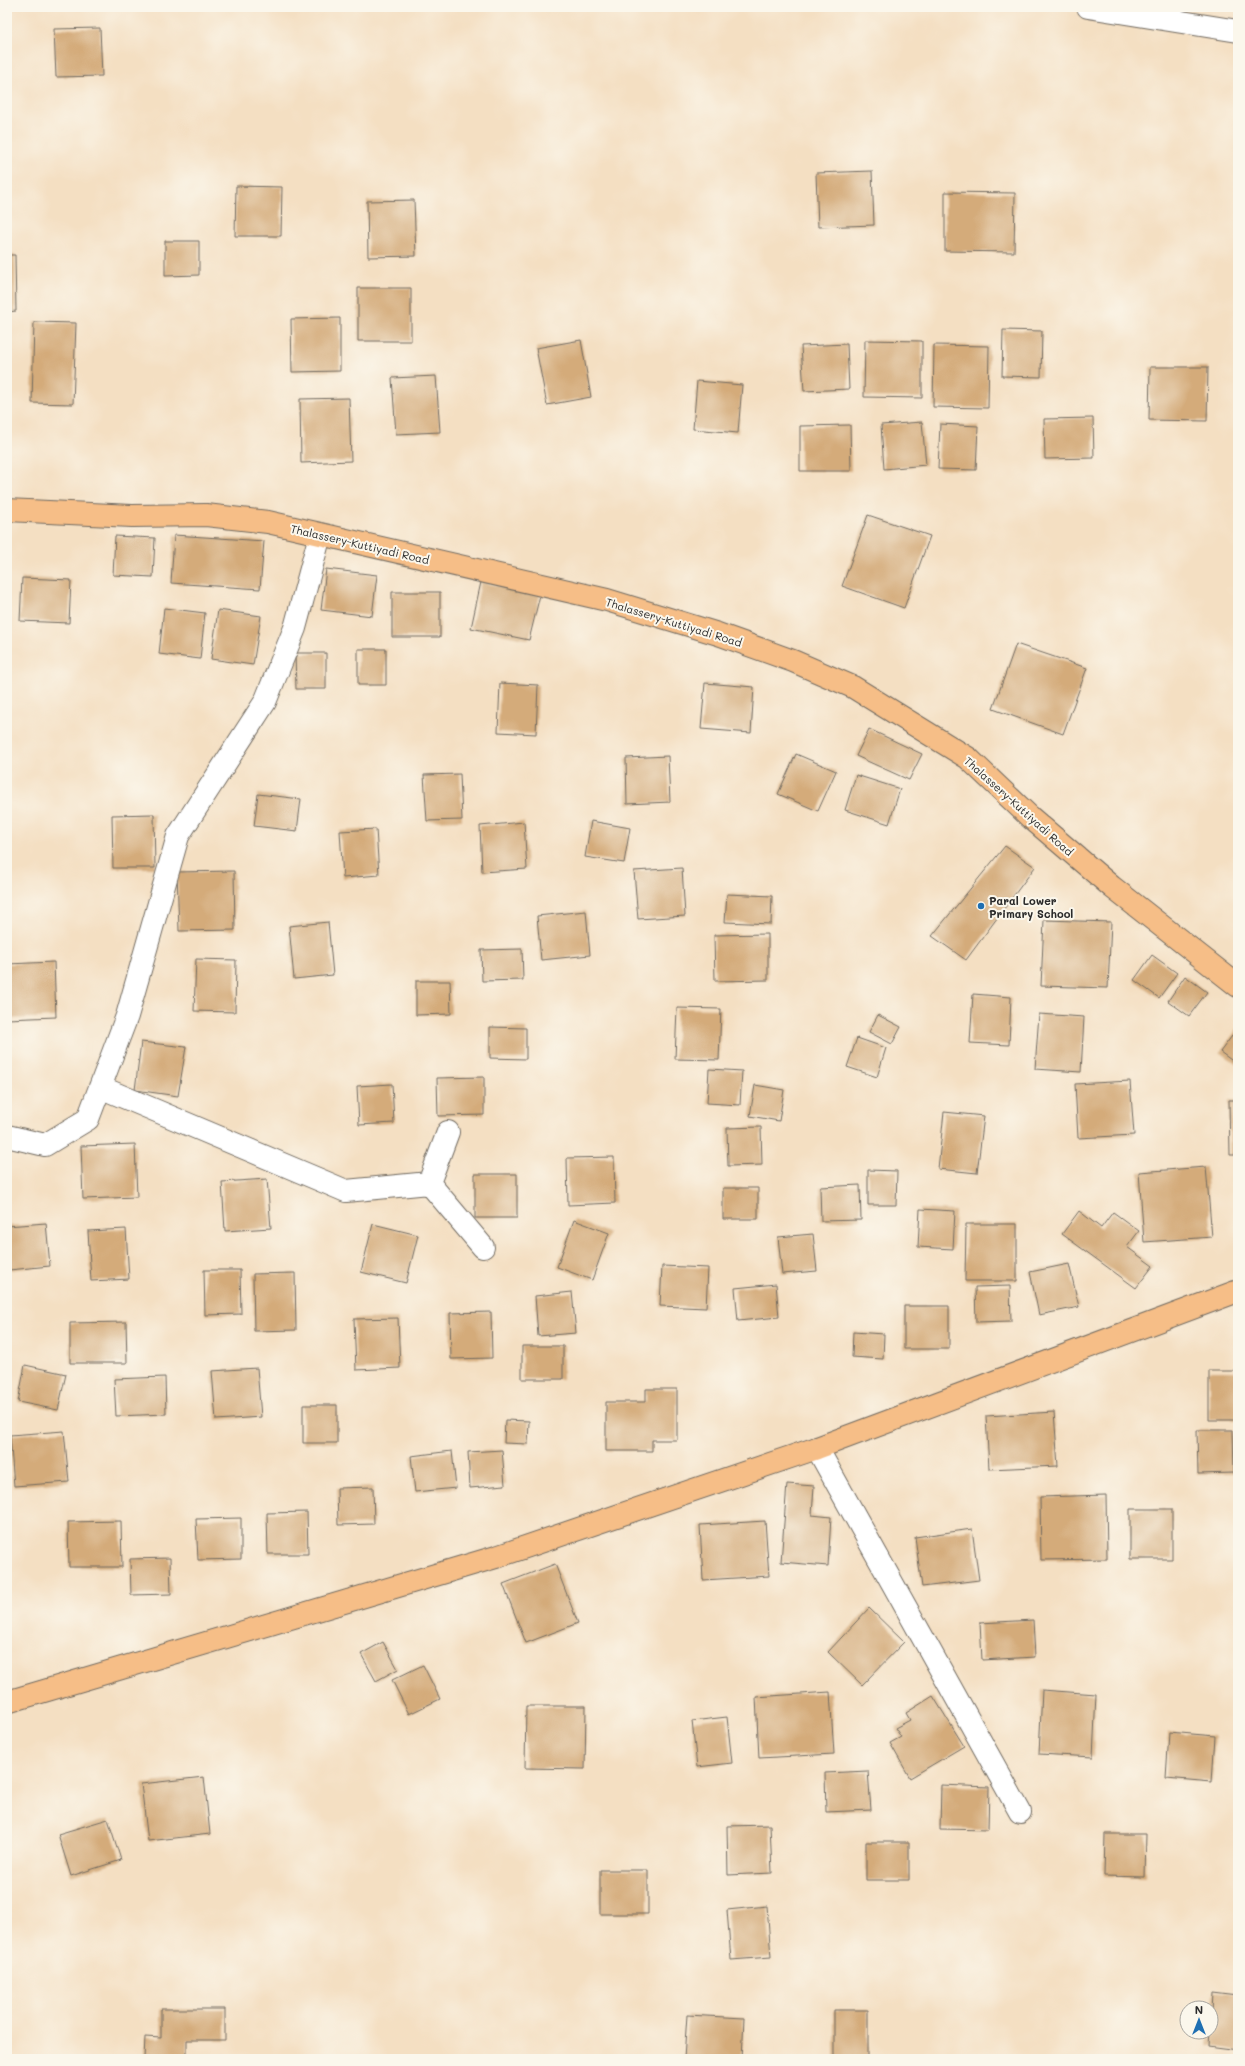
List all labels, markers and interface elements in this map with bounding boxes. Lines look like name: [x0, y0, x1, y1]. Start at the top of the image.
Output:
street label: Thalassery-Kuttiyadi Road: [289, 521, 431, 567]
street label: Thalassery-Kuttiyadi Road: [604, 594, 744, 650]
street label: Thalassery-Kuttiyadi Road: [961, 753, 1077, 859]
place label: Paral Lower Primary School: [989, 893, 1073, 921]
marker: Paral Lower Primary School: [976, 901, 986, 911]
north arrow: [1179, 2000, 1219, 2040]
text: N: [1195, 2002, 1203, 2017]

